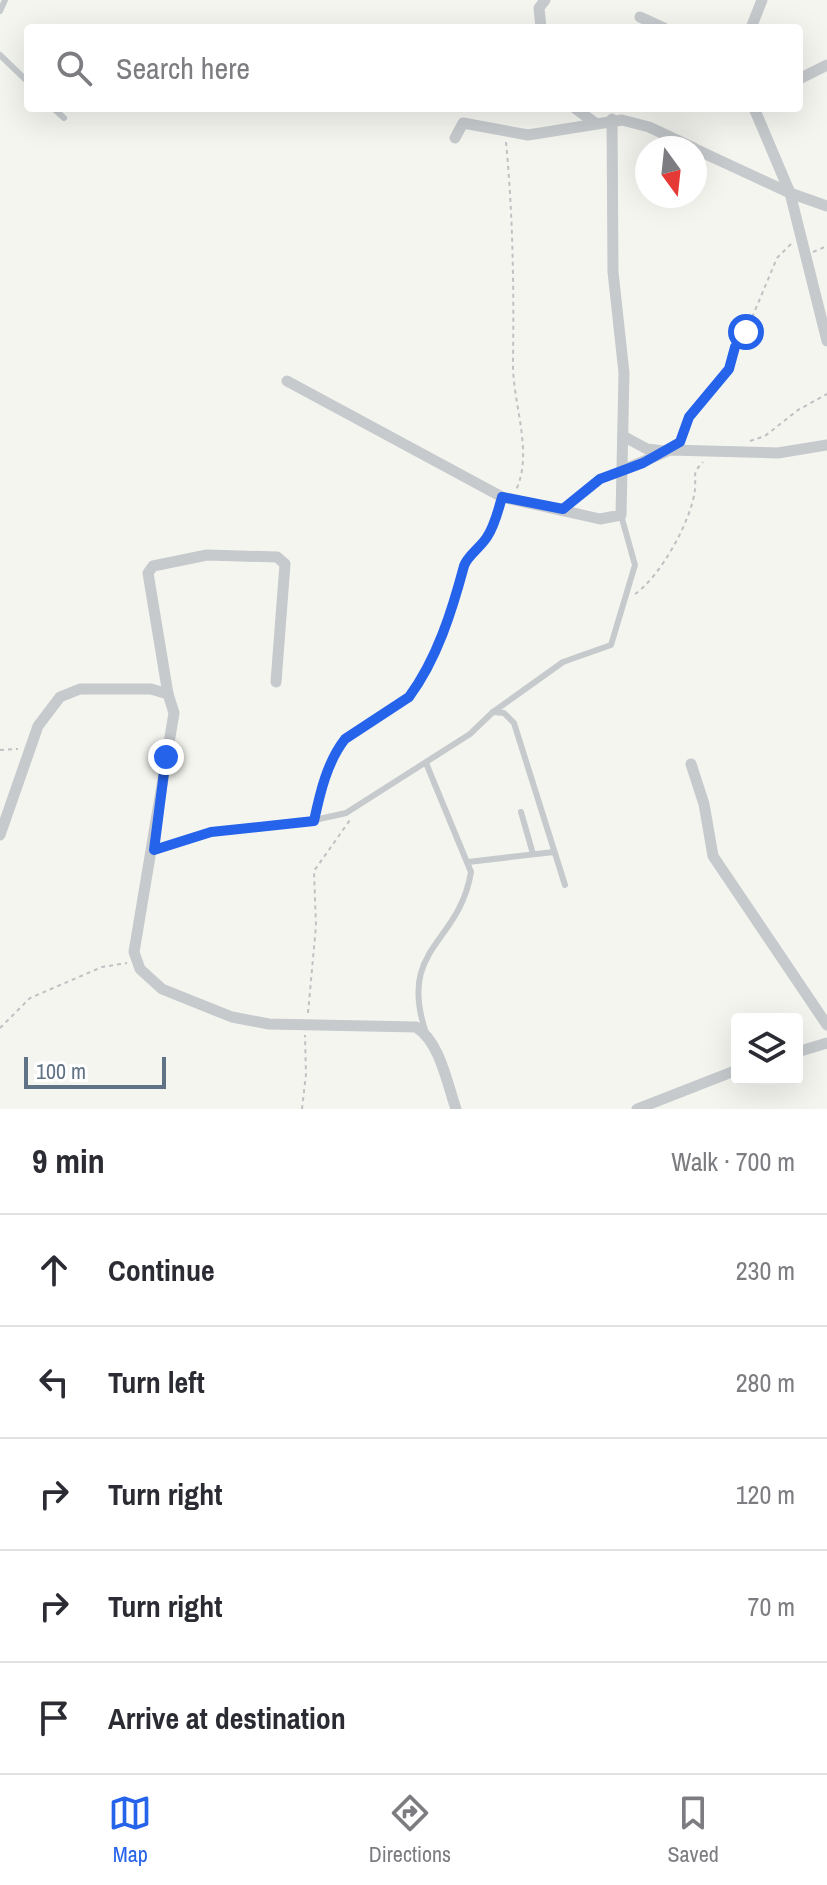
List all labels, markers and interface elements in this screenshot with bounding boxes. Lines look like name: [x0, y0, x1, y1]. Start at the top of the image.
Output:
search box: [24, 24, 803, 112]
icon: search: [52, 46, 96, 90]
text: Search here: [116, 48, 250, 88]
north arrow: [635, 136, 707, 208]
route start: [728, 314, 764, 350]
route end: [148, 739, 184, 775]
map controls: [731, 1013, 803, 1085]
button: layers: [731, 1013, 803, 1085]
scale bar: [24, 1053, 166, 1089]
text: 100 m: [36, 1056, 86, 1086]
text: 9 min: [32, 1138, 105, 1184]
text: Walk · 700 m: [671, 1144, 795, 1179]
icon: ahead: [32, 1248, 76, 1292]
text: Continue: [108, 1250, 215, 1290]
text: 230 m: [736, 1253, 795, 1288]
icon: left: [32, 1360, 76, 1404]
text: Turn left: [108, 1362, 205, 1402]
text: 280 m: [736, 1365, 795, 1400]
icon: right: [32, 1472, 76, 1516]
text: Turn right: [108, 1474, 222, 1514]
text: 120 m: [736, 1477, 795, 1512]
icon: right: [32, 1584, 76, 1628]
text: Turn right: [108, 1586, 222, 1626]
text: 70 m: [748, 1589, 795, 1624]
icon: arrive: [32, 1696, 76, 1740]
text: Arrive at destination: [108, 1698, 346, 1738]
tab: Map: [108, 1791, 152, 1869]
tab: Directions: [369, 1791, 451, 1869]
tab: Saved: [668, 1791, 719, 1869]

